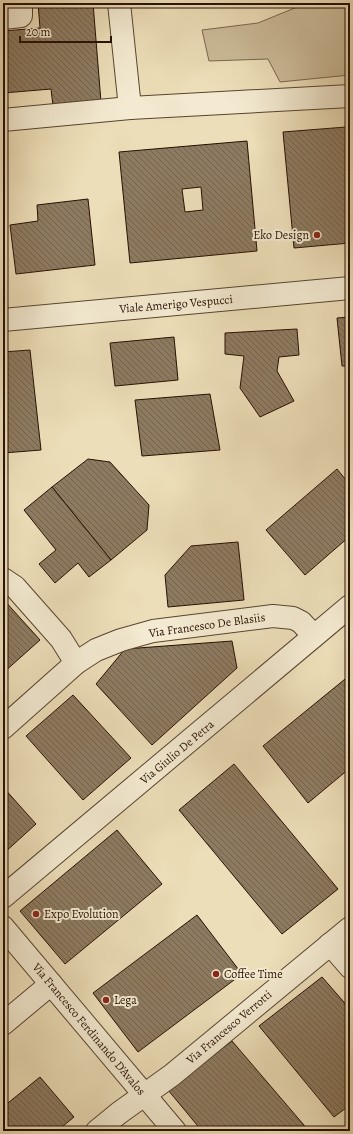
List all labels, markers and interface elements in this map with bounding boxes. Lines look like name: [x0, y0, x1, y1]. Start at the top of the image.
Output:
scale bar: [20, 18, 111, 44]
text: 20 m: [26, 24, 50, 40]
place label: Eko Design: [253, 227, 309, 243]
marker: Eko Design: [312, 230, 322, 240]
street label: Viale Amerigo Vespucci: [118, 291, 233, 317]
street label: Via Francesco De Blasiis: [147, 609, 266, 641]
street label: Via Giulio De Petra: [136, 716, 218, 788]
place label: Expo Evolution: [44, 906, 119, 922]
marker: Expo Evolution: [31, 909, 41, 919]
street label: Via Francesco Ferdinando D'Avalos: [28, 959, 149, 1099]
place label: Coffee Time: [224, 966, 283, 982]
marker: Coffee Time: [211, 969, 221, 979]
street label: Via Francesco Verrotti: [182, 986, 275, 1068]
place label: Lega: [114, 992, 137, 1008]
marker: Lega: [101, 995, 111, 1005]

